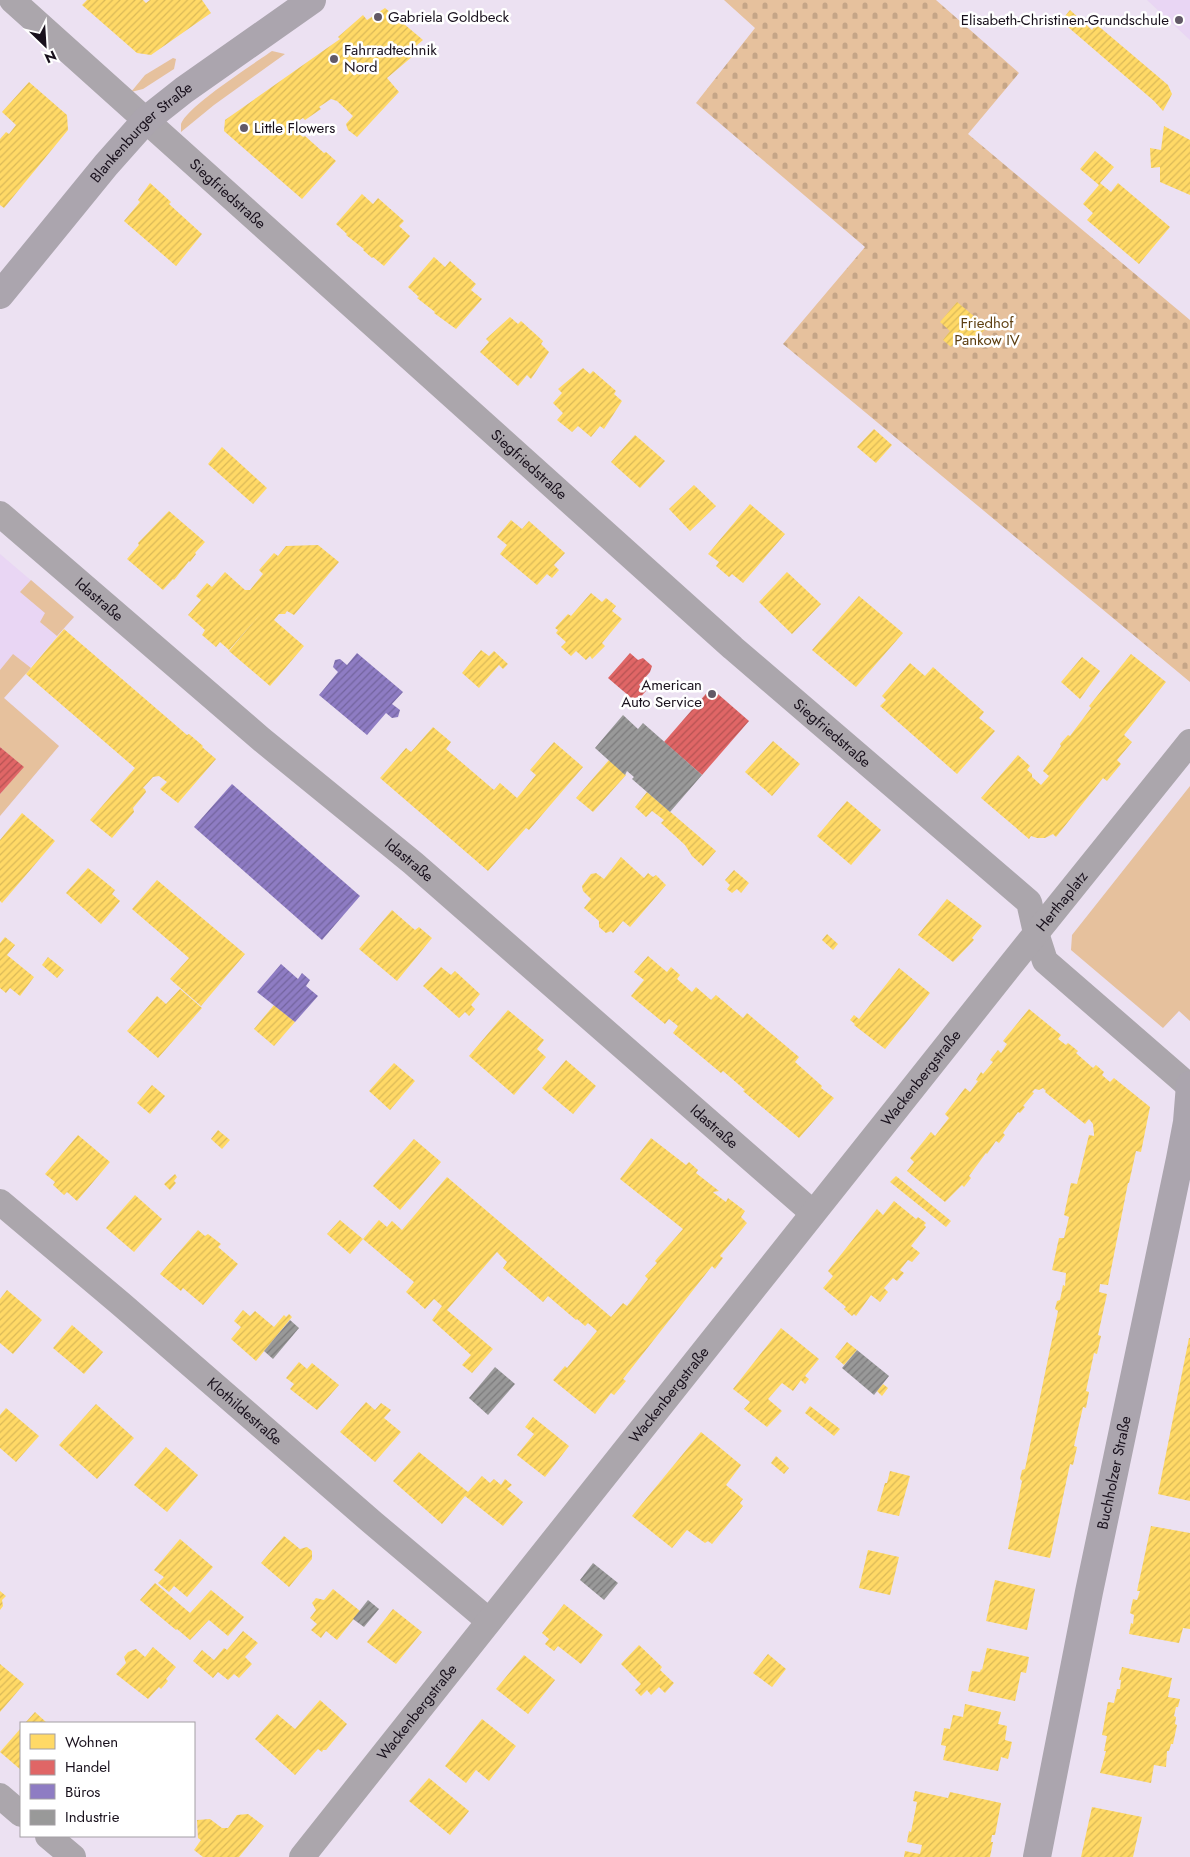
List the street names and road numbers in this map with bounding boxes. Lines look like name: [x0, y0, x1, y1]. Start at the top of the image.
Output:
street label: Blankenburger Straße: [85, 76, 197, 188]
street label: Siegfriedstraße: [185, 153, 271, 234]
street label: Siegfriedstraße: [486, 424, 572, 505]
street label: Idastraße: [70, 572, 128, 627]
street label: Siegfriedstraße: [788, 693, 876, 773]
street label: Idastraße: [380, 833, 439, 887]
street label: Herthaplatz: [1031, 866, 1093, 936]
street label: Wackenbergstraße: [876, 1025, 966, 1131]
street label: Idastraße: [685, 1099, 743, 1154]
street label: Wackenbergstraße: [624, 1342, 714, 1448]
street label: Klothildestraße: [202, 1372, 287, 1451]
street label: Buchholzer Straße: [1091, 1414, 1137, 1531]
street label: Wackenbergstraße: [372, 1659, 462, 1765]

